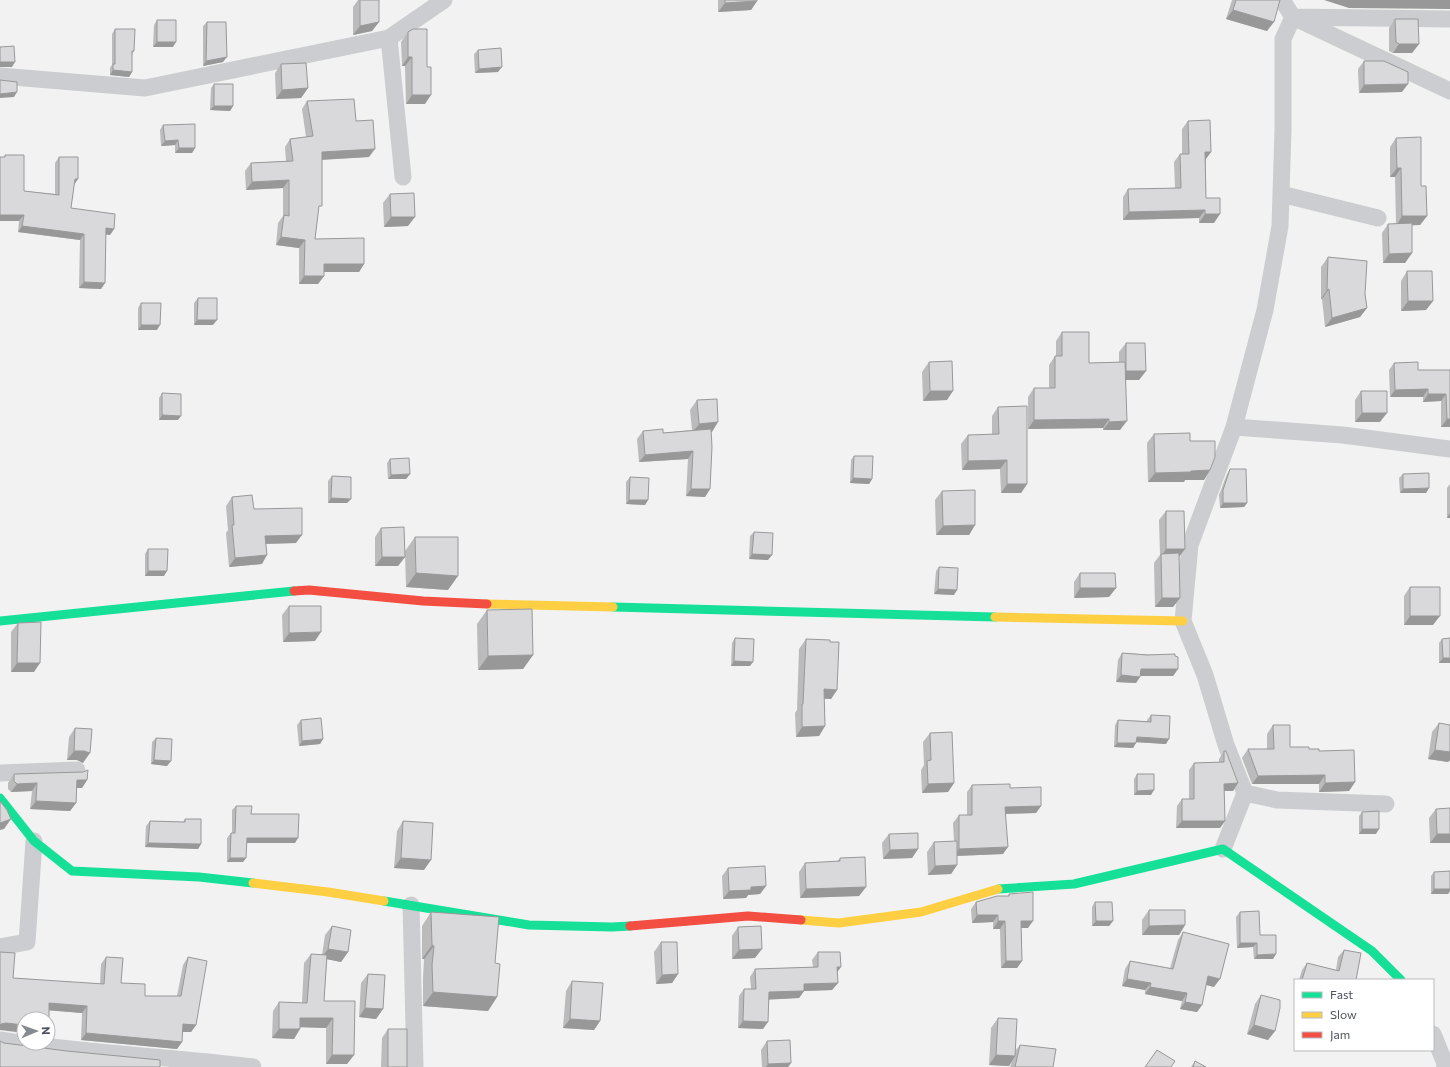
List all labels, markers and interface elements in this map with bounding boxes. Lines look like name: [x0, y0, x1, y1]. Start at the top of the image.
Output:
legend: [1294, 979, 1434, 1051]
text: Fast: [1330, 987, 1353, 1001]
text: Slow: [1330, 1007, 1357, 1021]
north arrow: [16, 1011, 56, 1051]
text: N: [40, 1026, 53, 1035]
text: Jam: [1330, 1027, 1350, 1042]

